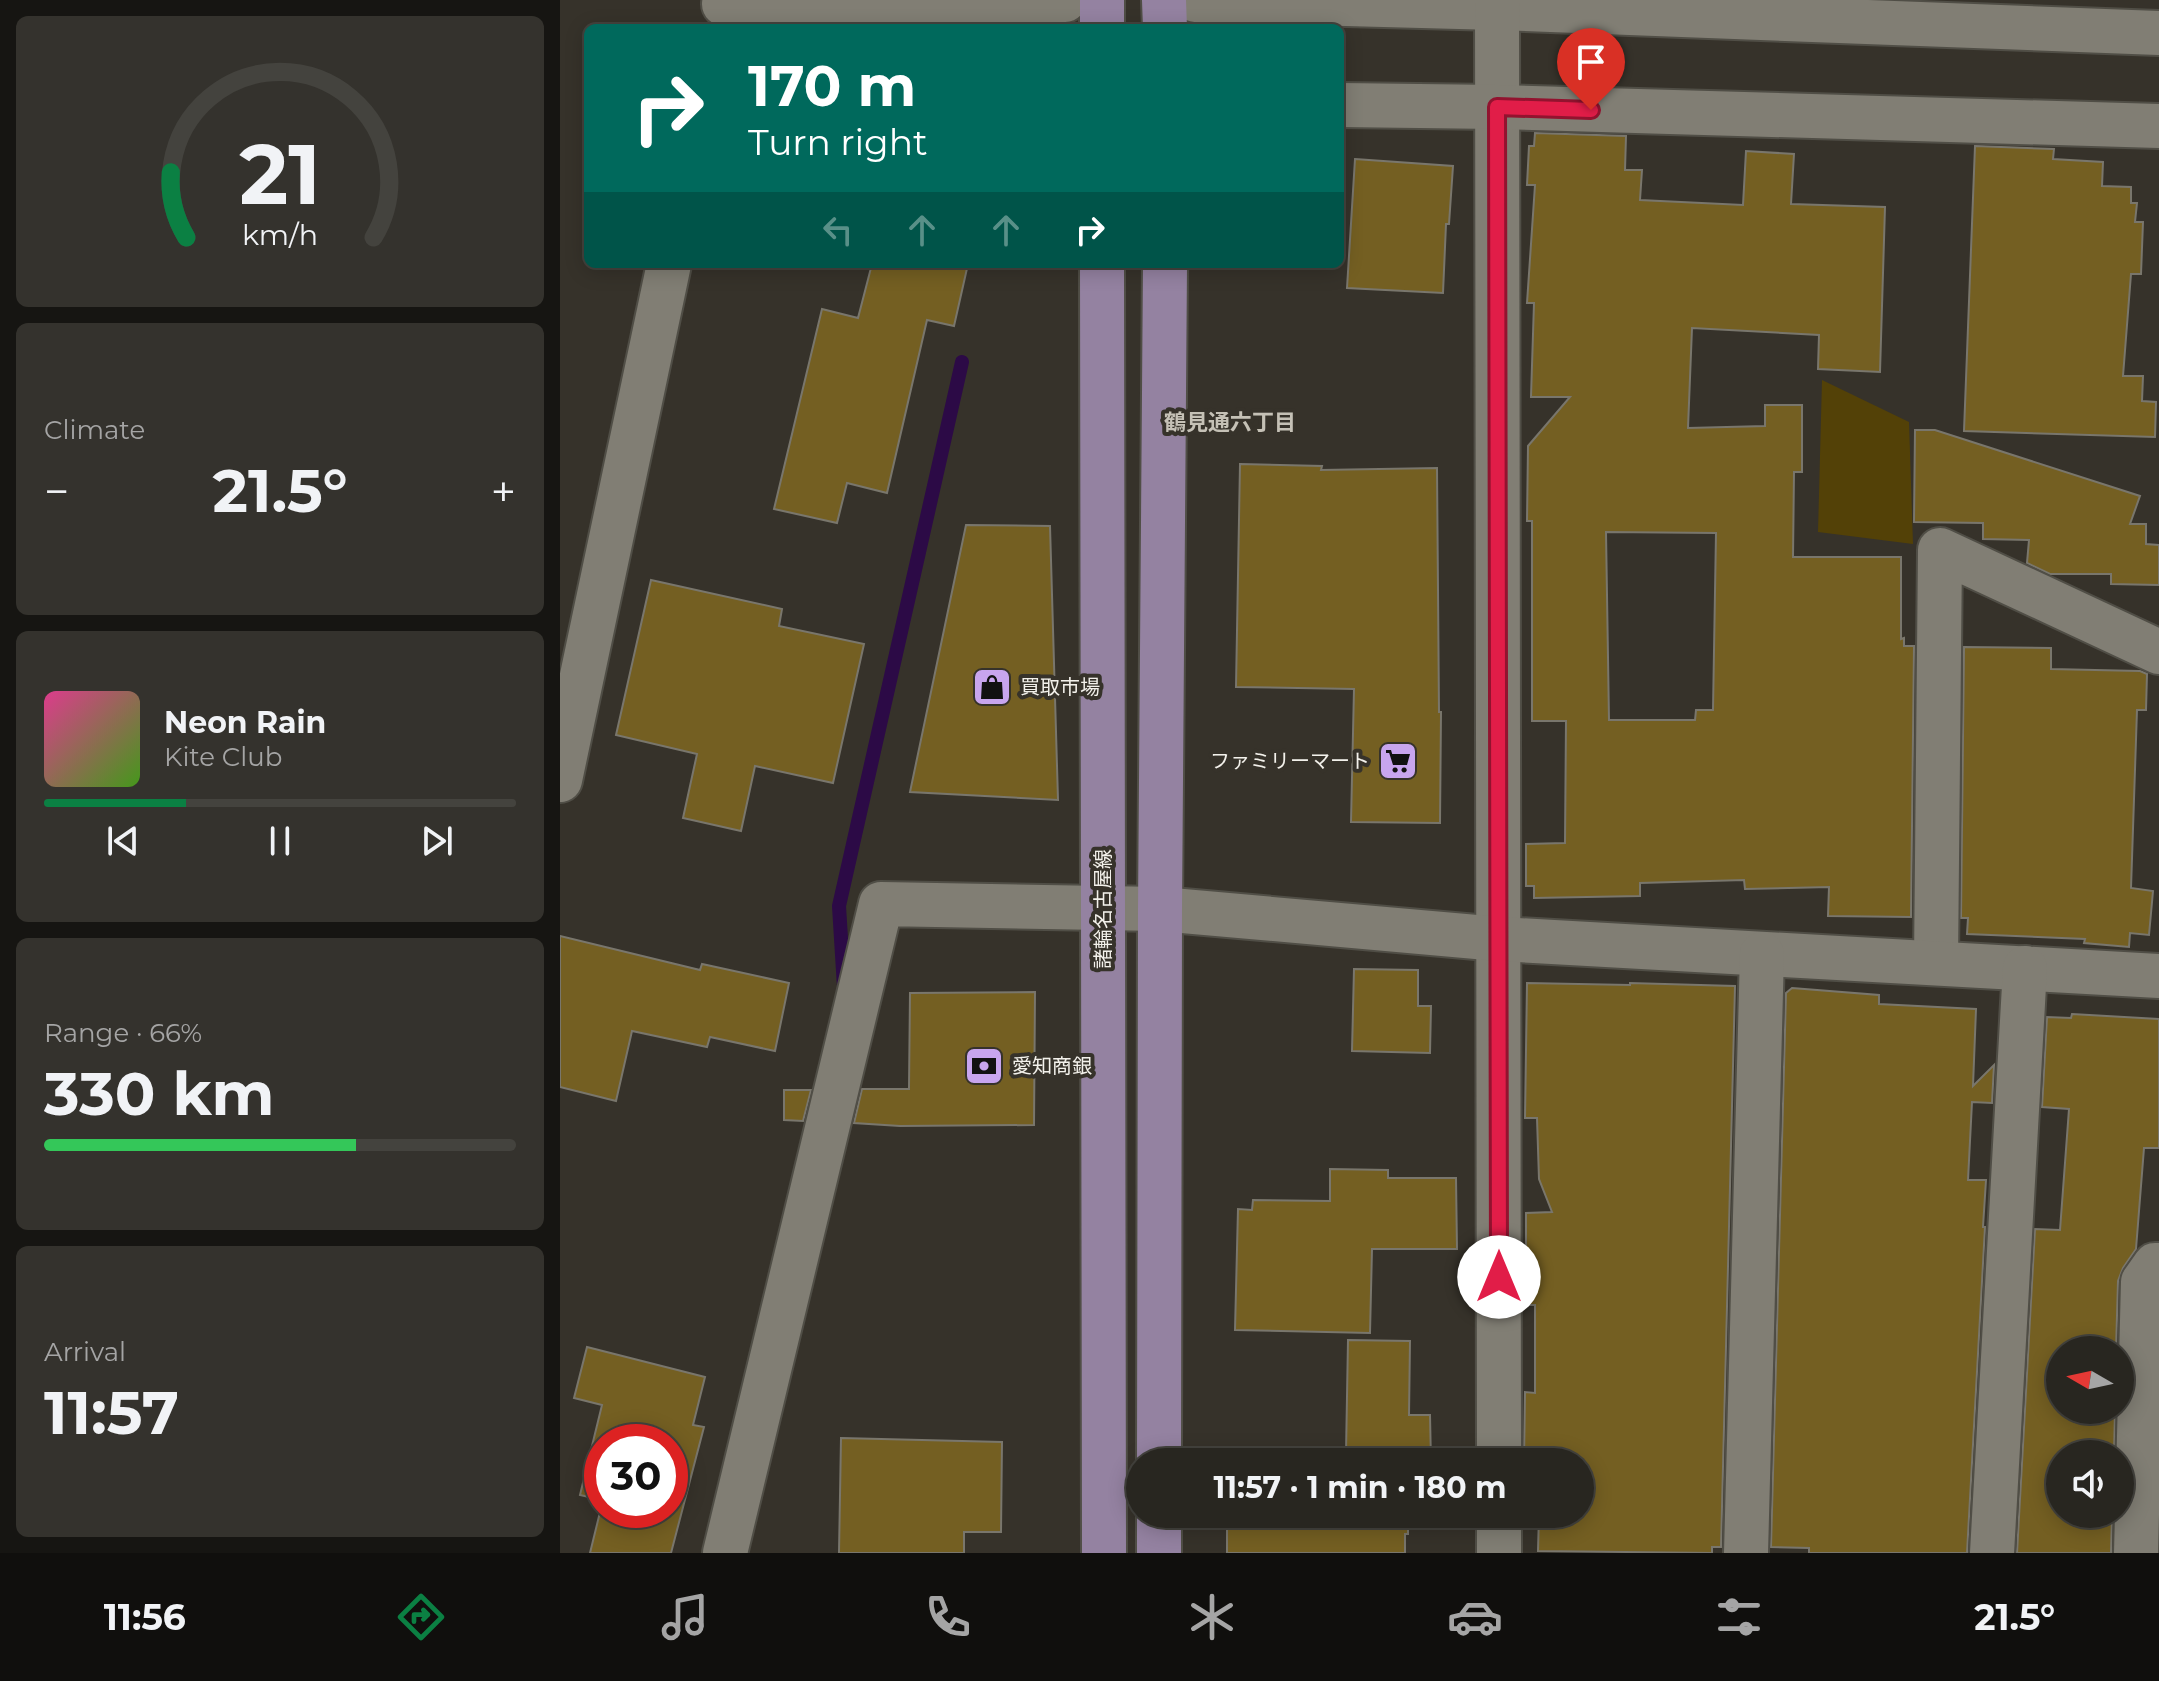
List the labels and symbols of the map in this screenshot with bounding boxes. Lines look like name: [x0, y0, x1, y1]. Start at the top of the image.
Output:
pin: [1557, 28, 1625, 110]
district label: 鶴見通六丁目: [1164, 409, 1296, 436]
shop icon: 買取市場: [971, 666, 1013, 708]
place label: 買取市場: [1020, 675, 1100, 699]
supermarket icon: ファミリーマート: [1377, 740, 1419, 782]
place label: ファミリーマート: [1210, 749, 1370, 773]
street label: 諸輪名古屋線: [1091, 849, 1115, 969]
bank icon: 愛知商銀: [963, 1045, 1005, 1087]
place label: 愛知商銀: [1012, 1054, 1092, 1078]
position arrow: [1457, 1235, 1541, 1319]
north arrow: [2046, 1336, 2134, 1424]
speed limit sign: 30: [584, 1424, 688, 1528]

